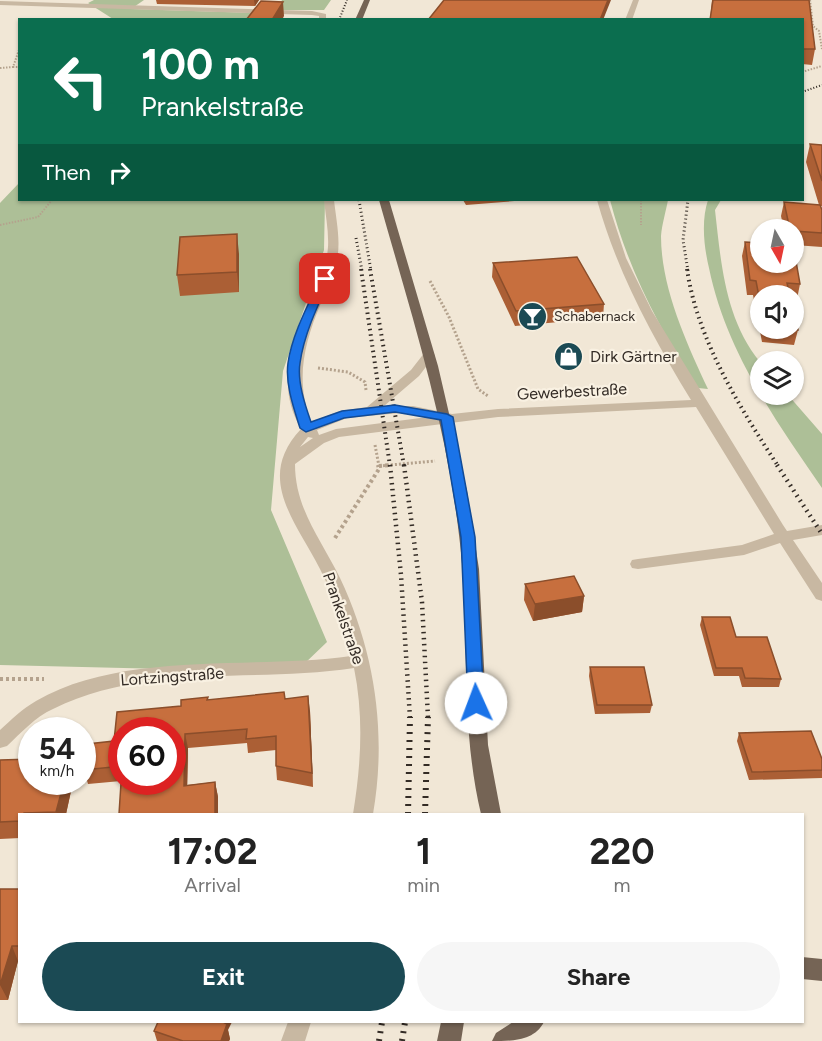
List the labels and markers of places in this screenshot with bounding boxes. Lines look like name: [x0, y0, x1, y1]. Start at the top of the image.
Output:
pin: [299, 253, 350, 304]
bar icon: Schabernack: [517, 300, 549, 332]
place label: Schabernack: [554, 308, 635, 325]
shop icon: Dirk Gärtner: [553, 340, 585, 372]
place label: Dirk Gärtner: [590, 347, 677, 366]

